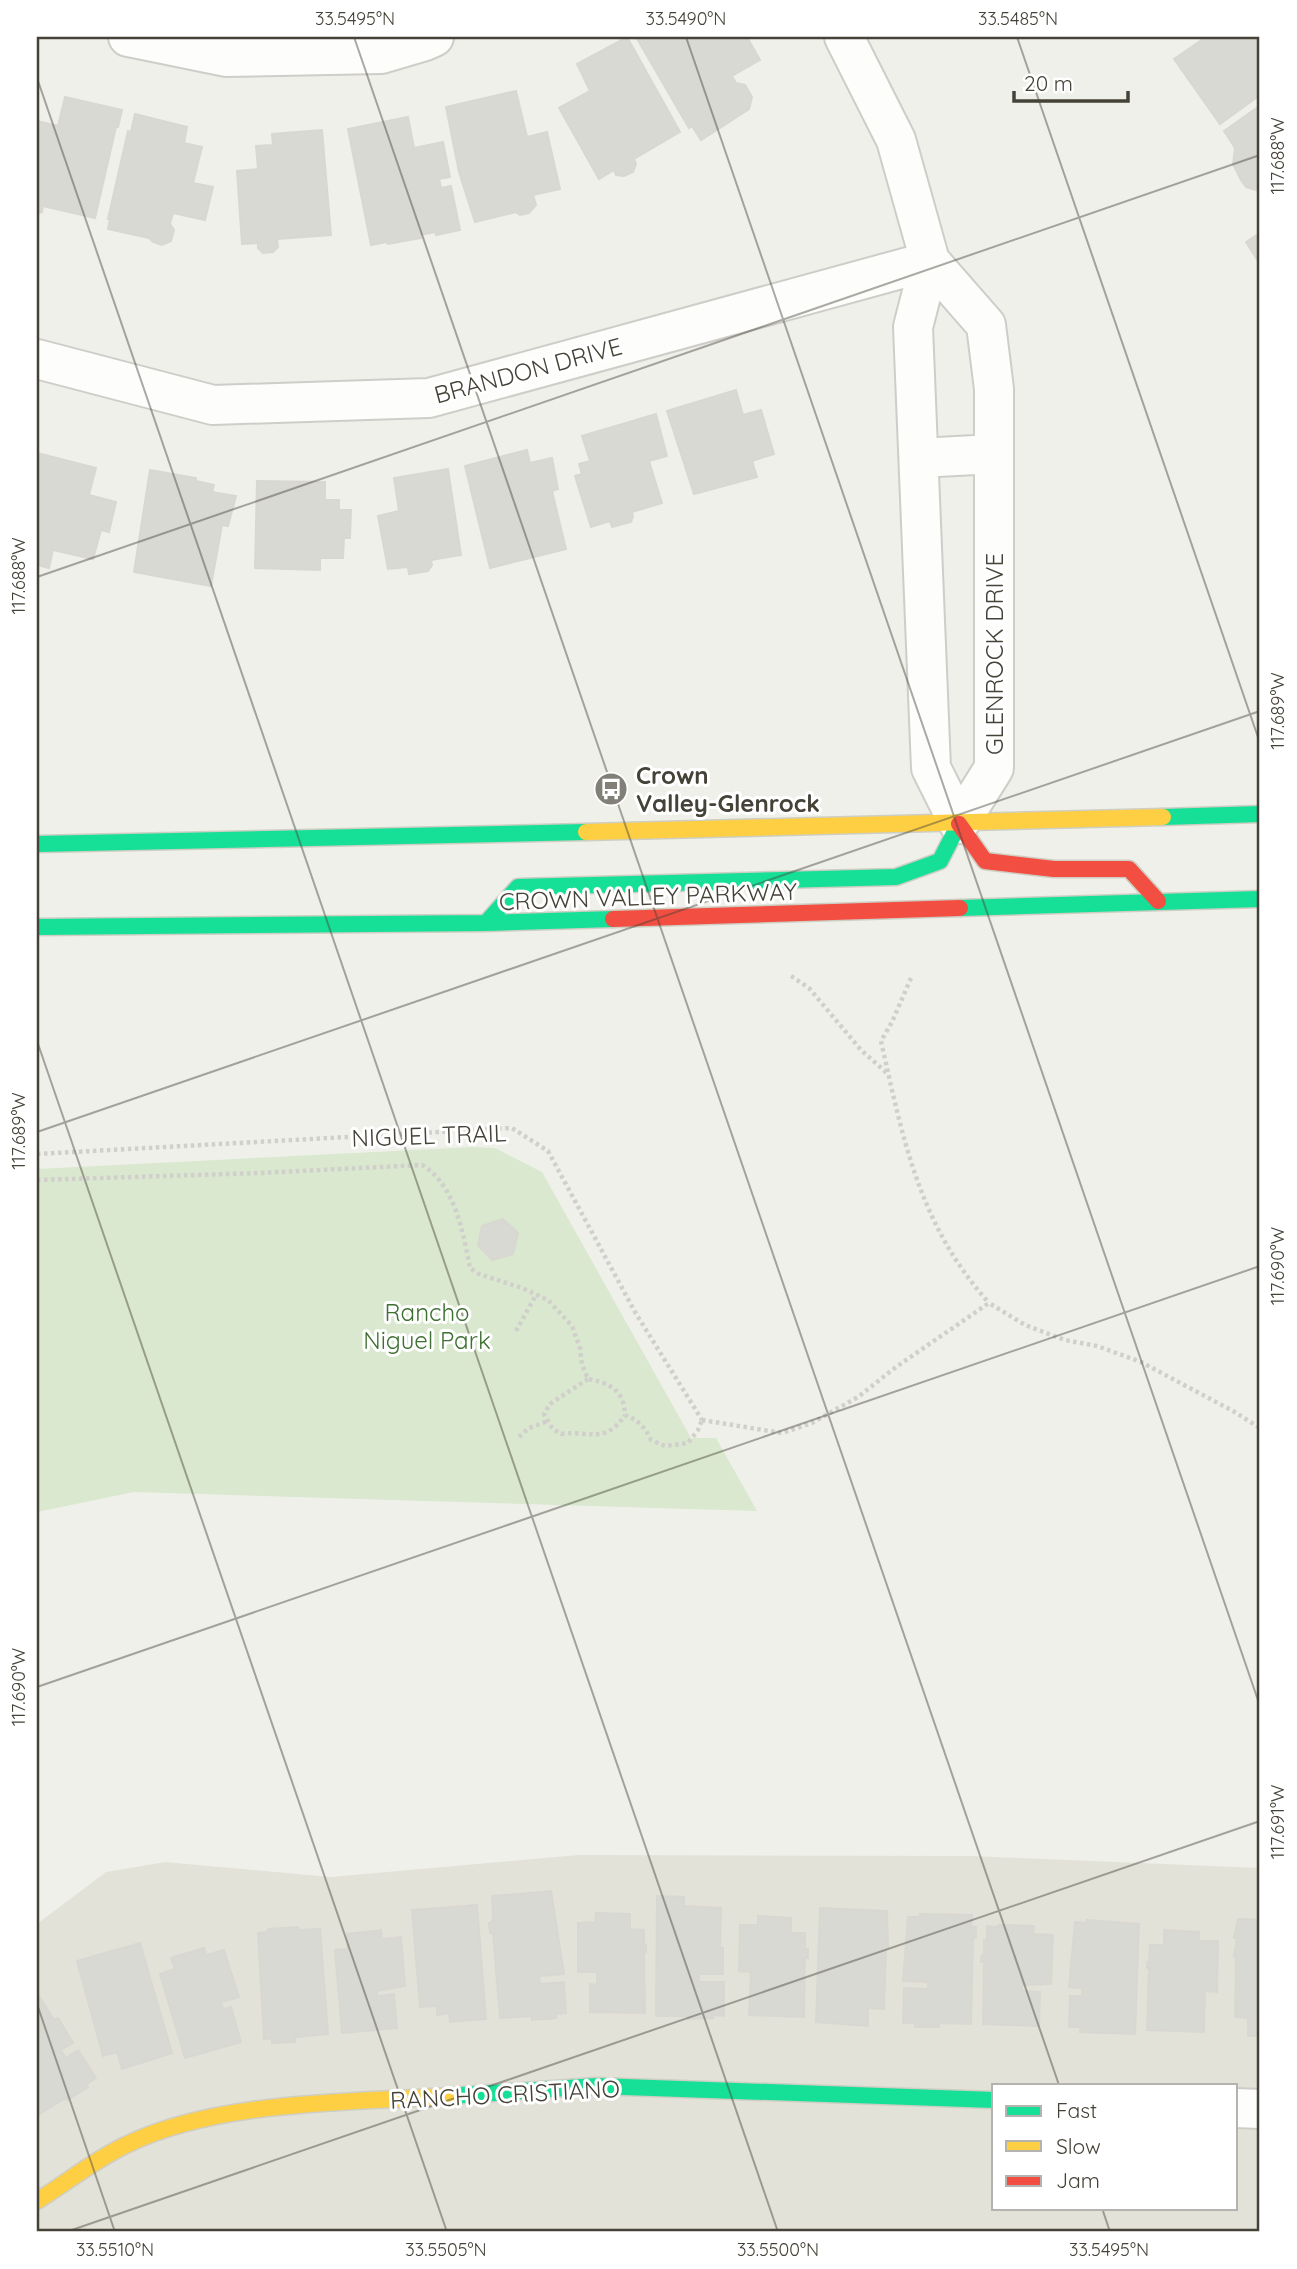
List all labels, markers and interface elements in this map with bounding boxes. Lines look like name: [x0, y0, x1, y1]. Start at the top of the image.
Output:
text: 33.5495°N: [315, 7, 395, 30]
text: 33.5490°N: [646, 7, 726, 30]
text: 33.5485°N: [978, 7, 1058, 30]
scale bar: [1014, 60, 1127, 104]
text: 20 m: [1024, 70, 1073, 96]
text: 117.688°W: [1266, 117, 1289, 195]
street label: BRANDON DRIVE: [431, 330, 625, 410]
text: 117.688°W: [7, 537, 30, 615]
street label: GLENROCK DRIVE: [979, 553, 1009, 755]
text: 117.689°W: [1266, 672, 1289, 750]
place label: Crown Valley-Glenrock: [636, 760, 820, 818]
bus stop icon: Crown Valley-Glenrock: [592, 770, 630, 808]
street label: CROWN VALLEY PARKWAY: [498, 876, 798, 916]
text: 117.689°W: [7, 1092, 30, 1170]
street label: NIGUEL TRAIL: [351, 1117, 507, 1153]
text: 117.690°W: [1266, 1227, 1289, 1305]
park label: Rancho Niguel Park: [363, 1297, 491, 1355]
text: 117.690°W: [7, 1648, 30, 1726]
text: 117.691°W: [1266, 1785, 1289, 1859]
street label: RANCHO CRISTIANO: [389, 2073, 621, 2115]
legend: [992, 2084, 1238, 2210]
text: Fast: [1056, 2097, 1097, 2123]
text: Slow: [1056, 2133, 1101, 2159]
text: Jam: [1056, 2167, 1100, 2193]
text: 33.5510°N: [76, 2238, 154, 2261]
text: 33.5505°N: [405, 2238, 487, 2261]
text: 33.5500°N: [737, 2238, 819, 2261]
text: 33.5495°N: [1069, 2238, 1149, 2261]

